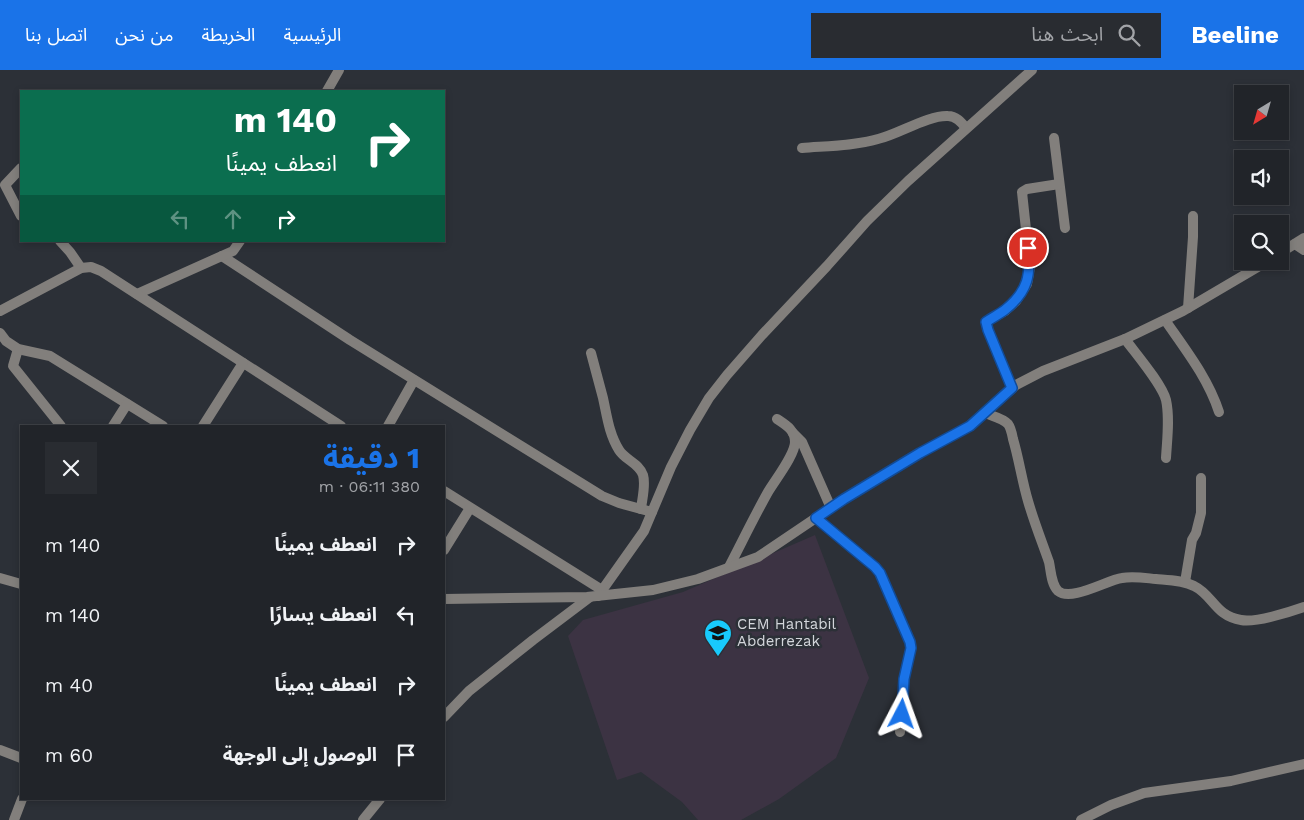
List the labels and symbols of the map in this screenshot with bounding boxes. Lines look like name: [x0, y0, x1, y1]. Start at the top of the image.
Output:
north arrow: [1234, 85, 1289, 140]
pin: [1007, 227, 1049, 269]
place label: CEM Hantabil Abderrezak: [737, 615, 837, 650]
school or university icon: CEM Hantabil Abderrezak: [703, 618, 733, 657]
position arrow: [875, 687, 927, 739]

